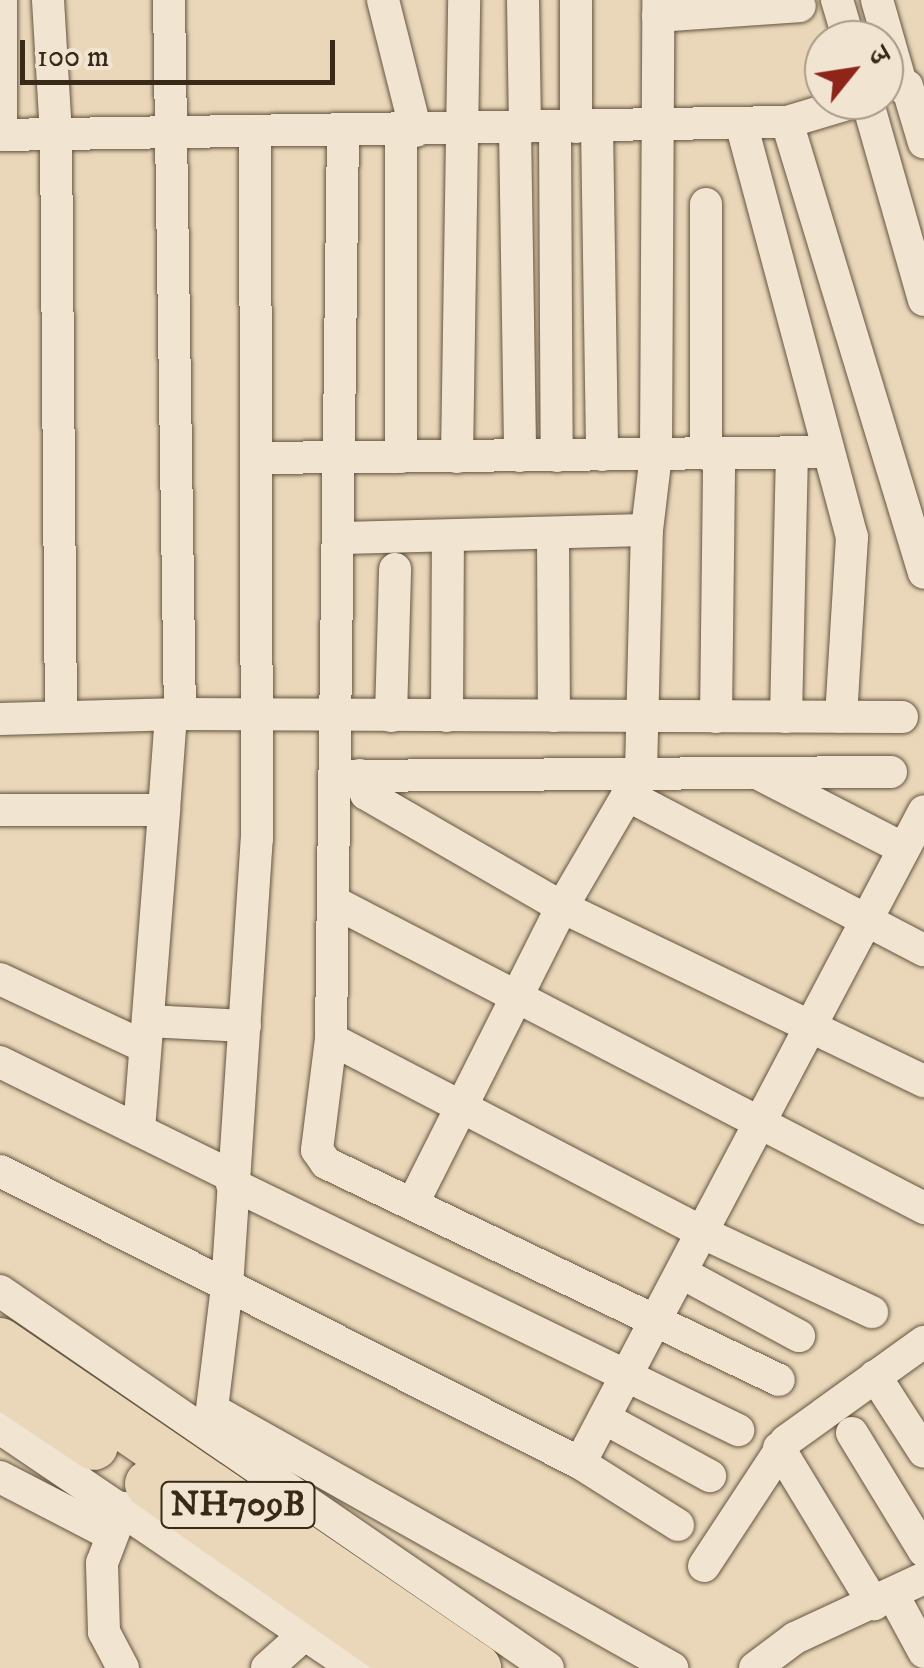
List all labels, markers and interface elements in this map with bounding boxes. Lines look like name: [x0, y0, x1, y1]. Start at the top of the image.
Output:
scale bar: [25, 20, 340, 82]
north arrow: [804, 20, 904, 120]
text: 100 m: [37, 39, 109, 76]
text: उ: [860, 41, 897, 71]
road number: NH709B: [158, 1475, 318, 1535]

